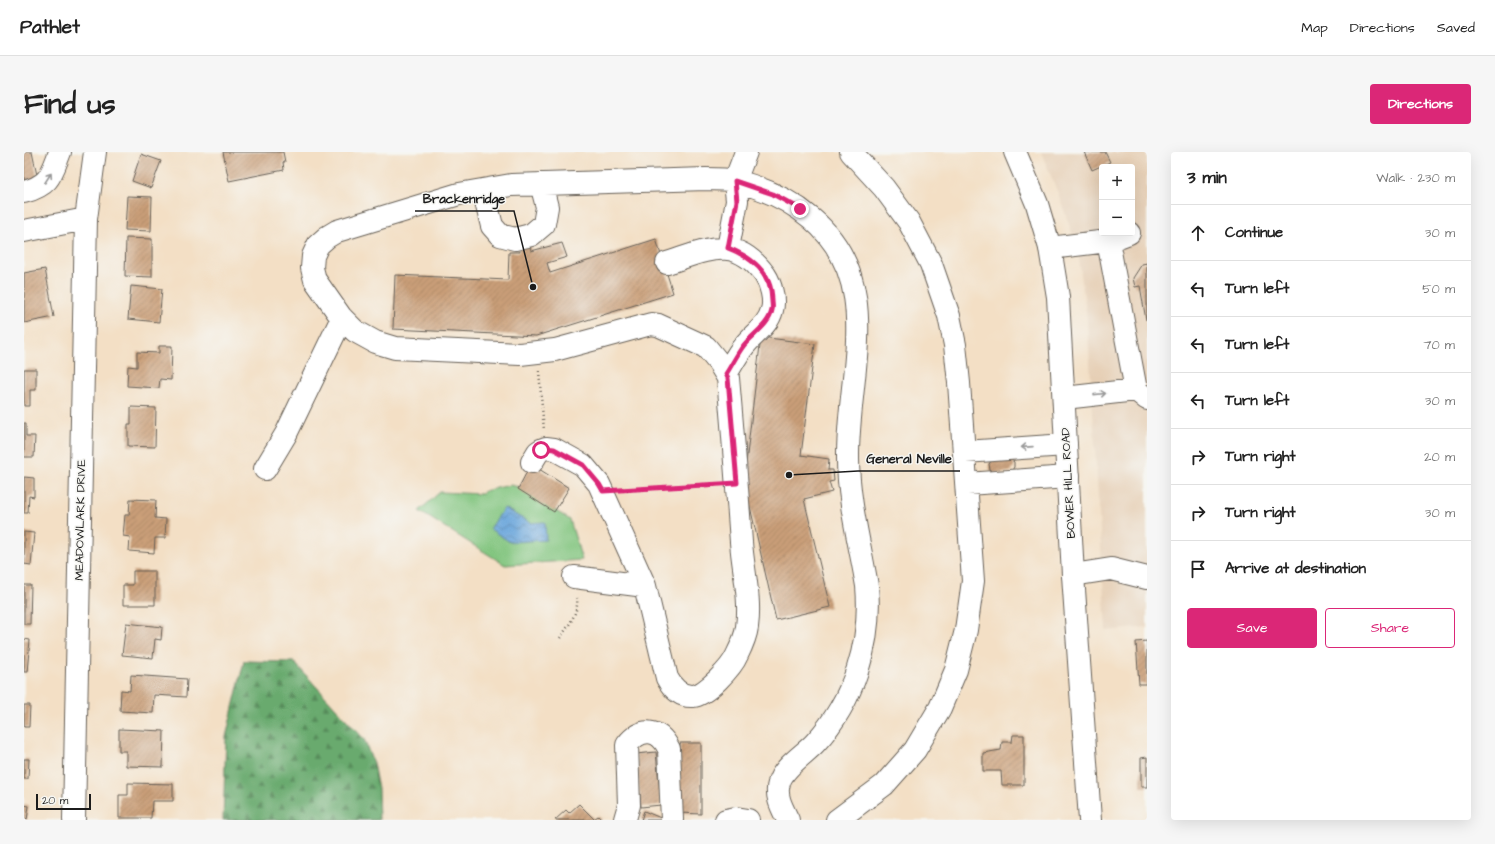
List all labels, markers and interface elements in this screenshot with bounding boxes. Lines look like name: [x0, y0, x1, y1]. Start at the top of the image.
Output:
text: Pathlet: [20, 14, 80, 41]
text: Map: [1301, 18, 1328, 38]
text: Directions: [1350, 18, 1415, 38]
text: Saved: [1437, 18, 1475, 38]
button: Directions: [1370, 84, 1471, 124]
text: Find us: [24, 85, 115, 124]
map controls: [1099, 164, 1135, 236]
button: +: [1099, 164, 1135, 200]
text: 3 min: [1187, 166, 1227, 190]
text: Walk · 230 m: [1376, 169, 1455, 187]
one-way arrow: [44, 173, 52, 184]
callout: Brackenridge: [415, 186, 514, 211]
text: Brackenridge: [423, 190, 505, 210]
route end: [791, 200, 809, 218]
button: −: [1099, 200, 1135, 236]
icon: ahead: [1187, 222, 1209, 244]
text: Continue: [1225, 222, 1283, 243]
text: 30 m: [1425, 224, 1455, 242]
icon: left: [1187, 278, 1209, 300]
text: Turn left: [1225, 278, 1289, 299]
text: 50 m: [1422, 280, 1455, 298]
icon: left: [1187, 334, 1209, 356]
text: Turn left: [1225, 334, 1289, 355]
text: 70 m: [1423, 336, 1455, 354]
one-way arrow: [1093, 390, 1106, 398]
icon: left: [1187, 390, 1209, 412]
text: Turn left: [1225, 390, 1289, 411]
text: 30 m: [1425, 392, 1455, 410]
street label: BOWER HILL ROAD: [1057, 427, 1080, 539]
route start: [532, 441, 550, 459]
one-way arrow: [1021, 444, 1034, 451]
callout: General Neville: [858, 446, 960, 471]
icon: right: [1187, 446, 1209, 468]
text: Turn right: [1225, 446, 1296, 467]
text: 20 m: [1424, 448, 1455, 466]
text: General Neville: [866, 450, 952, 468]
street label: MEADOWLARK DRIVE: [71, 459, 90, 581]
icon: right: [1187, 502, 1209, 524]
text: Turn right: [1225, 502, 1296, 523]
text: 30 m: [1425, 504, 1455, 522]
icon: arrive: [1187, 558, 1209, 580]
text: Arrive at destination: [1225, 558, 1366, 579]
button: Save: [1187, 608, 1317, 648]
button: Share: [1325, 608, 1455, 648]
scale bar: [36, 792, 91, 811]
text: 20 m: [42, 793, 68, 808]

